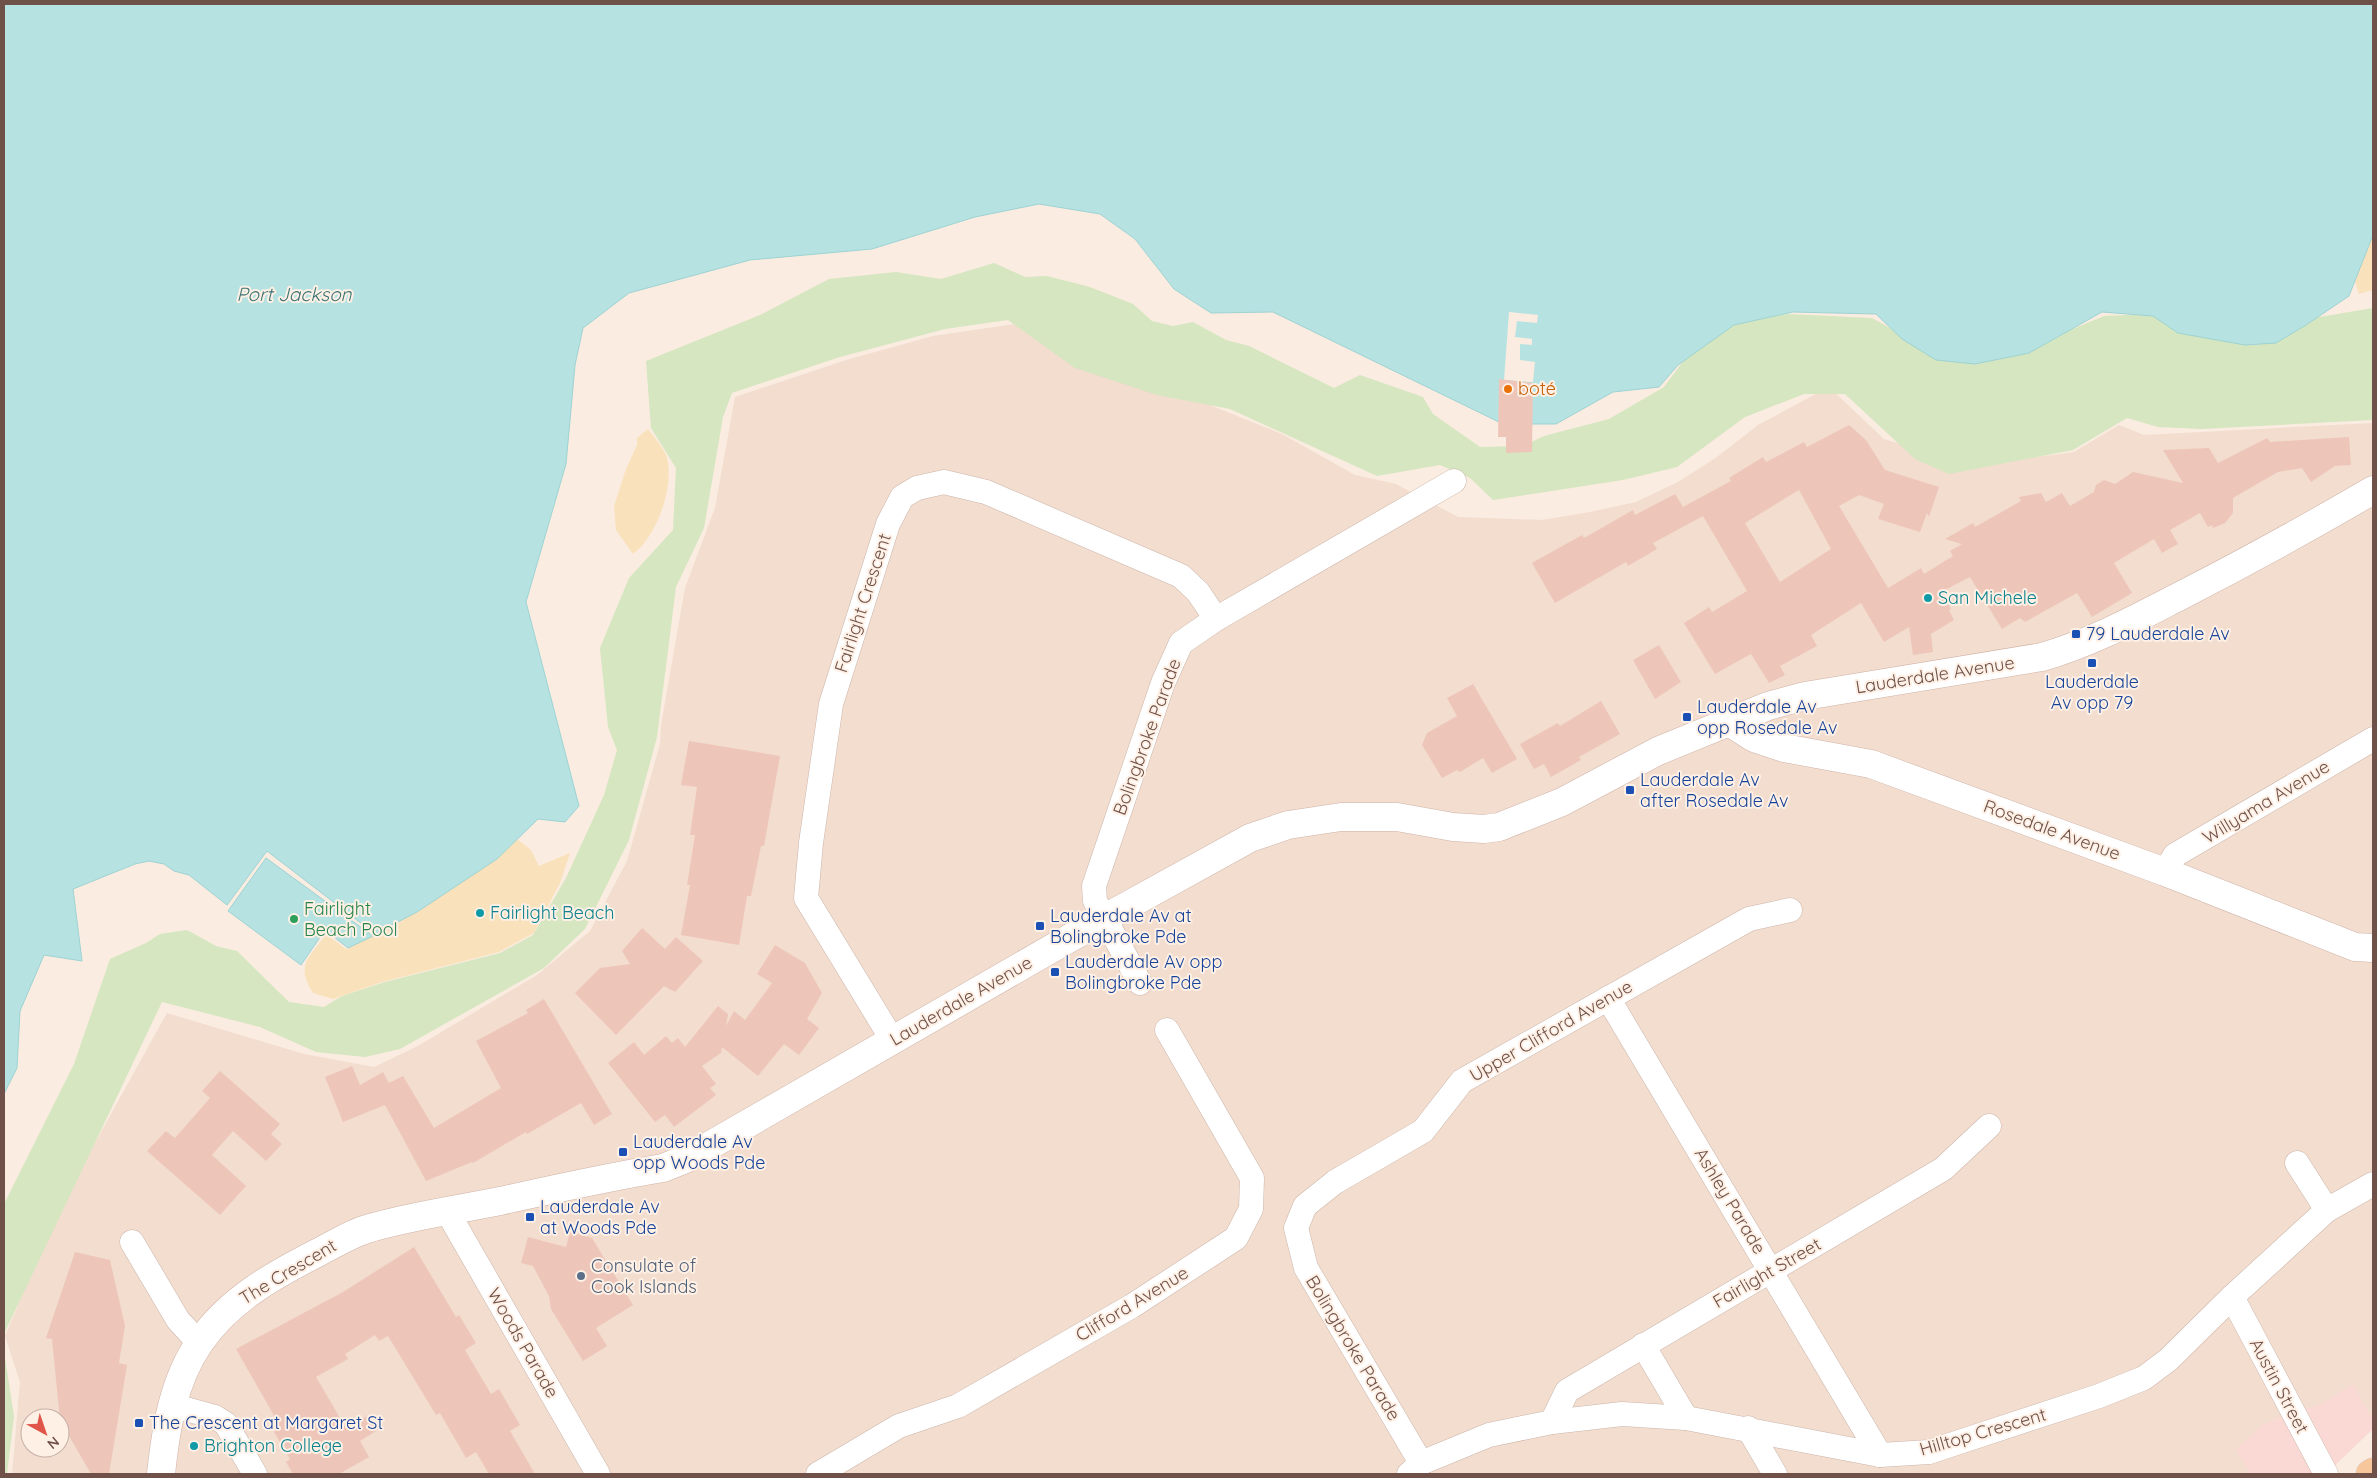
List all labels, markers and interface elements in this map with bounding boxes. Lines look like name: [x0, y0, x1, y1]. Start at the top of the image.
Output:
water label: Port Jackson: [236, 282, 353, 306]
place label: boté: [1518, 377, 1556, 400]
marker: boté: [1502, 383, 1514, 395]
street label: Fairlight Crescent: [829, 530, 896, 675]
place label: San Michele: [1938, 586, 2037, 609]
marker: San Michele: [1922, 592, 1934, 604]
place label: 79 Lauderdale Av: [2086, 622, 2230, 645]
marker: 79 Lauderdale Av: [2070, 628, 2082, 640]
street label: Lauderdale Avenue: [1854, 651, 2016, 698]
street label: Bolingbroke Parade: [1107, 655, 1186, 818]
marker: Lauderdale Av opp 79: [2086, 657, 2098, 669]
place label: Lauderdale Av opp 79: [2045, 670, 2139, 714]
place label: Lauderdale Av opp Rosedale Av: [1697, 695, 1838, 739]
marker: Lauderdale Av opp Rosedale Av: [1681, 711, 1693, 723]
street label: Willyama Avenue: [2198, 755, 2333, 849]
place label: Lauderdale Av after Rosedale Av: [1640, 768, 1788, 812]
marker: Lauderdale Av after Rosedale Av: [1624, 784, 1636, 796]
street label: Rosedale Avenue: [1981, 794, 2124, 865]
place label: Fairlight Beach Pool: [304, 897, 398, 941]
place label: Fairlight Beach: [490, 901, 614, 924]
place label: Lauderdale Av at Bolingbroke Pde: [1050, 904, 1192, 948]
marker: Fairlight Beach: [474, 907, 486, 919]
marker: Fairlight Beach Pool: [288, 913, 300, 925]
marker: Lauderdale Av at Bolingbroke Pde: [1034, 920, 1046, 932]
street label: Lauderdale Avenue: [885, 950, 1036, 1051]
place label: Lauderdale Av opp Bolingbroke Pde: [1065, 950, 1222, 994]
marker: Lauderdale Av opp Bolingbroke Pde: [1049, 966, 1061, 978]
street label: Upper Clifford Avenue: [1465, 975, 1636, 1087]
place label: Lauderdale Av opp Woods Pde: [633, 1130, 765, 1174]
street label: Ashley Parade: [1690, 1143, 1771, 1258]
marker: Lauderdale Av opp Woods Pde: [617, 1146, 629, 1158]
place label: Lauderdale Av at Woods Pde: [540, 1195, 660, 1239]
marker: Lauderdale Av at Woods Pde: [524, 1211, 536, 1223]
street label: Fairlight Street: [1709, 1232, 1825, 1313]
street label: The Crescent: [235, 1234, 340, 1310]
place label: Consulate of Cook Islands: [591, 1254, 697, 1298]
street label: Clifford Avenue: [1071, 1261, 1192, 1346]
marker: Consulate of Cook Islands: [575, 1270, 587, 1282]
street label: Bolingbroke Parade: [1301, 1271, 1406, 1424]
street label: Woods Parade: [483, 1284, 564, 1402]
street label: Austin Street: [2245, 1334, 2314, 1437]
street label: Hilltop Crescent: [1917, 1402, 2049, 1461]
north arrow: [20, 1408, 70, 1458]
place label: The Crescent at Margaret St: [149, 1411, 383, 1434]
marker: The Crescent at Margaret St: [133, 1417, 145, 1429]
text: N: [44, 1433, 63, 1453]
place label: Brighton College: [204, 1434, 342, 1457]
marker: Brighton College: [188, 1440, 200, 1452]

